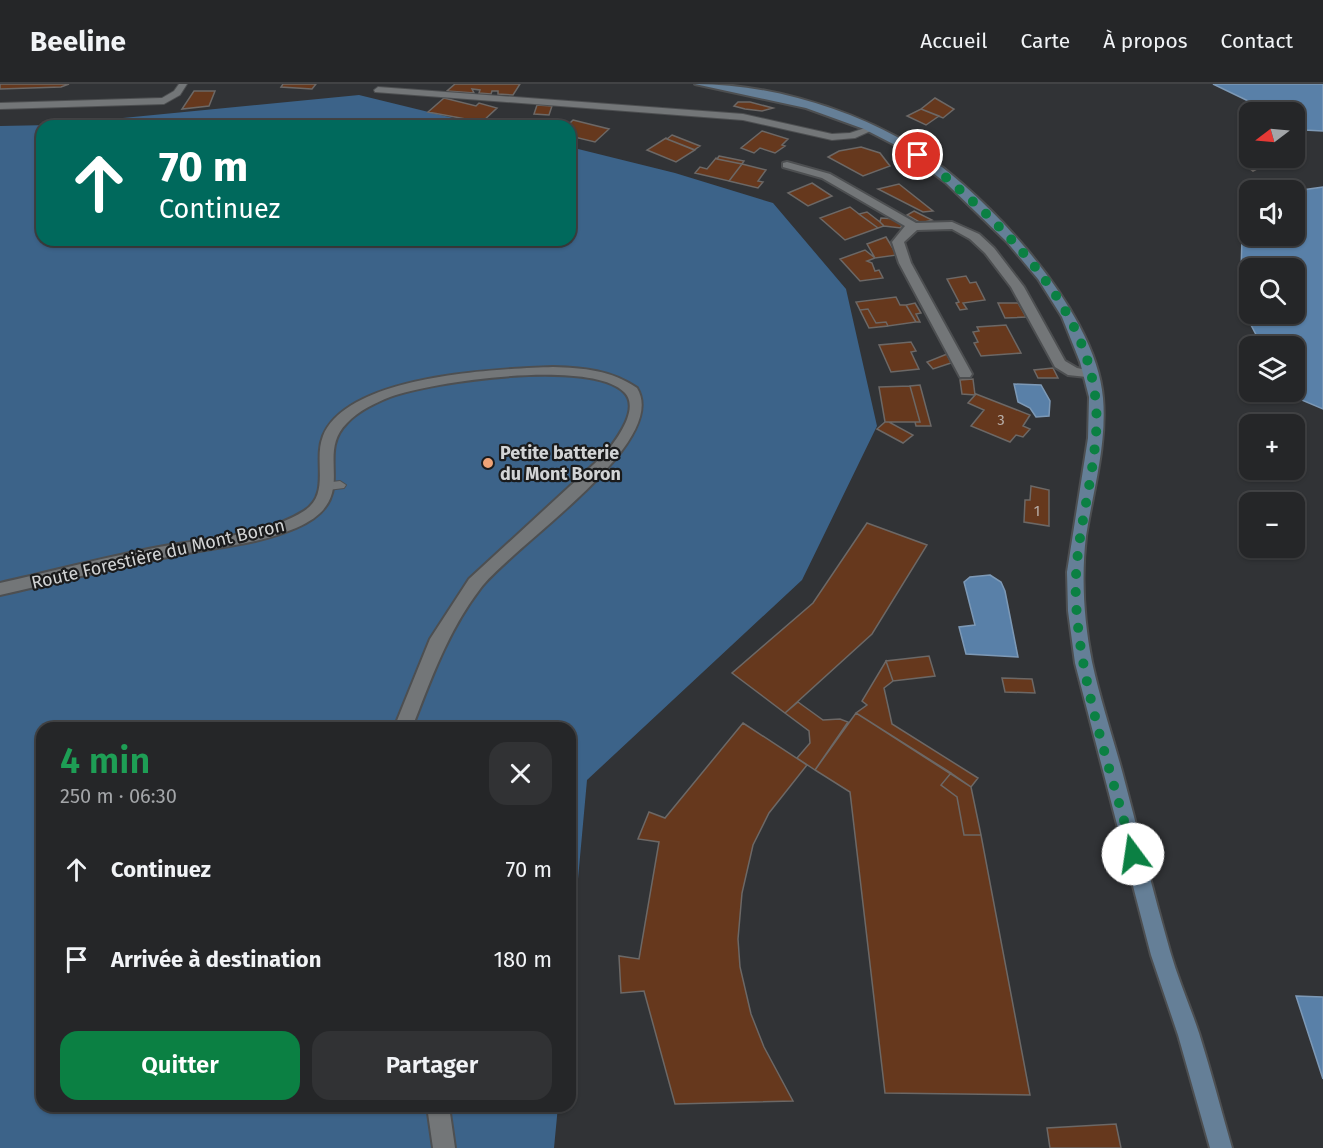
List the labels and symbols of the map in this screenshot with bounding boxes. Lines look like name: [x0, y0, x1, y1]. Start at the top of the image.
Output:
north arrow: [1239, 102, 1305, 168]
pin: [892, 129, 943, 180]
house number: 3: [997, 411, 1005, 429]
place label: Petite batterie du Mont Boron: [500, 442, 621, 485]
marker: Petite batterie du Mont Boron: [481, 456, 495, 470]
house number: 1: [1034, 502, 1040, 520]
street label: Route Forestière du Mont Boron: [29, 514, 287, 594]
position arrow: [1101, 822, 1165, 886]

